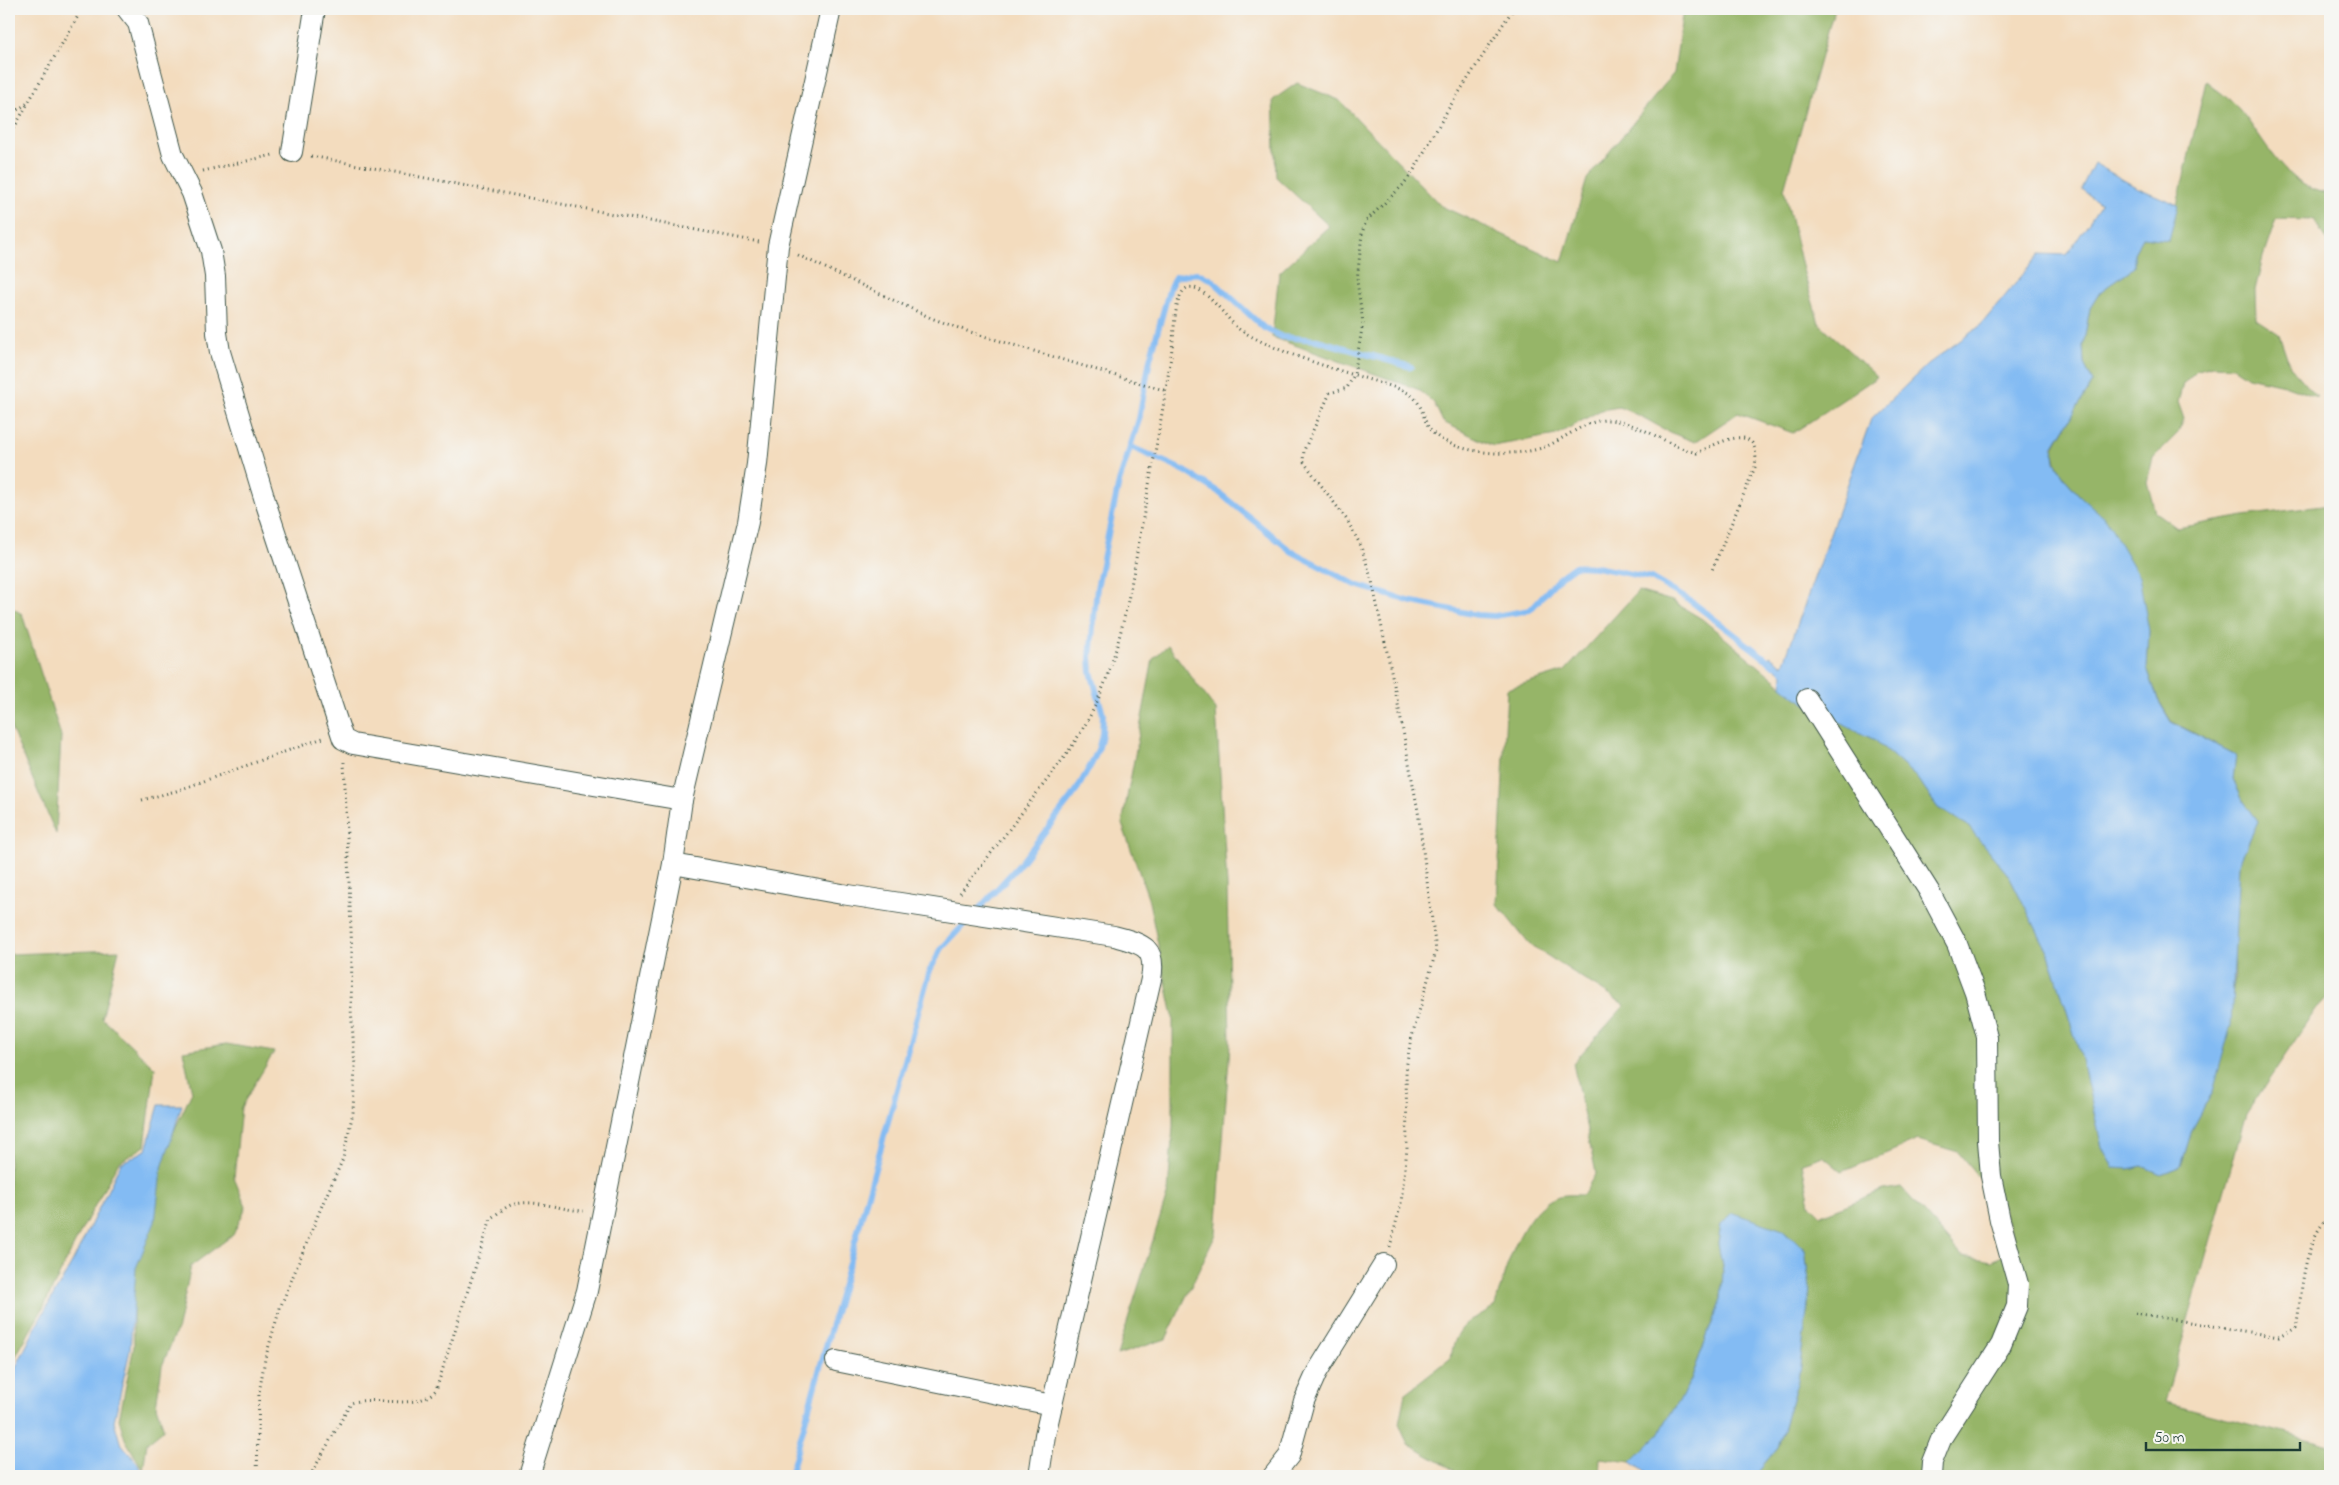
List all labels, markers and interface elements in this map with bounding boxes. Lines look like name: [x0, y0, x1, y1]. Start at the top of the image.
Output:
scale bar: [2146, 1420, 2300, 1452]
text: 50 m: [2154, 1427, 2185, 1449]

